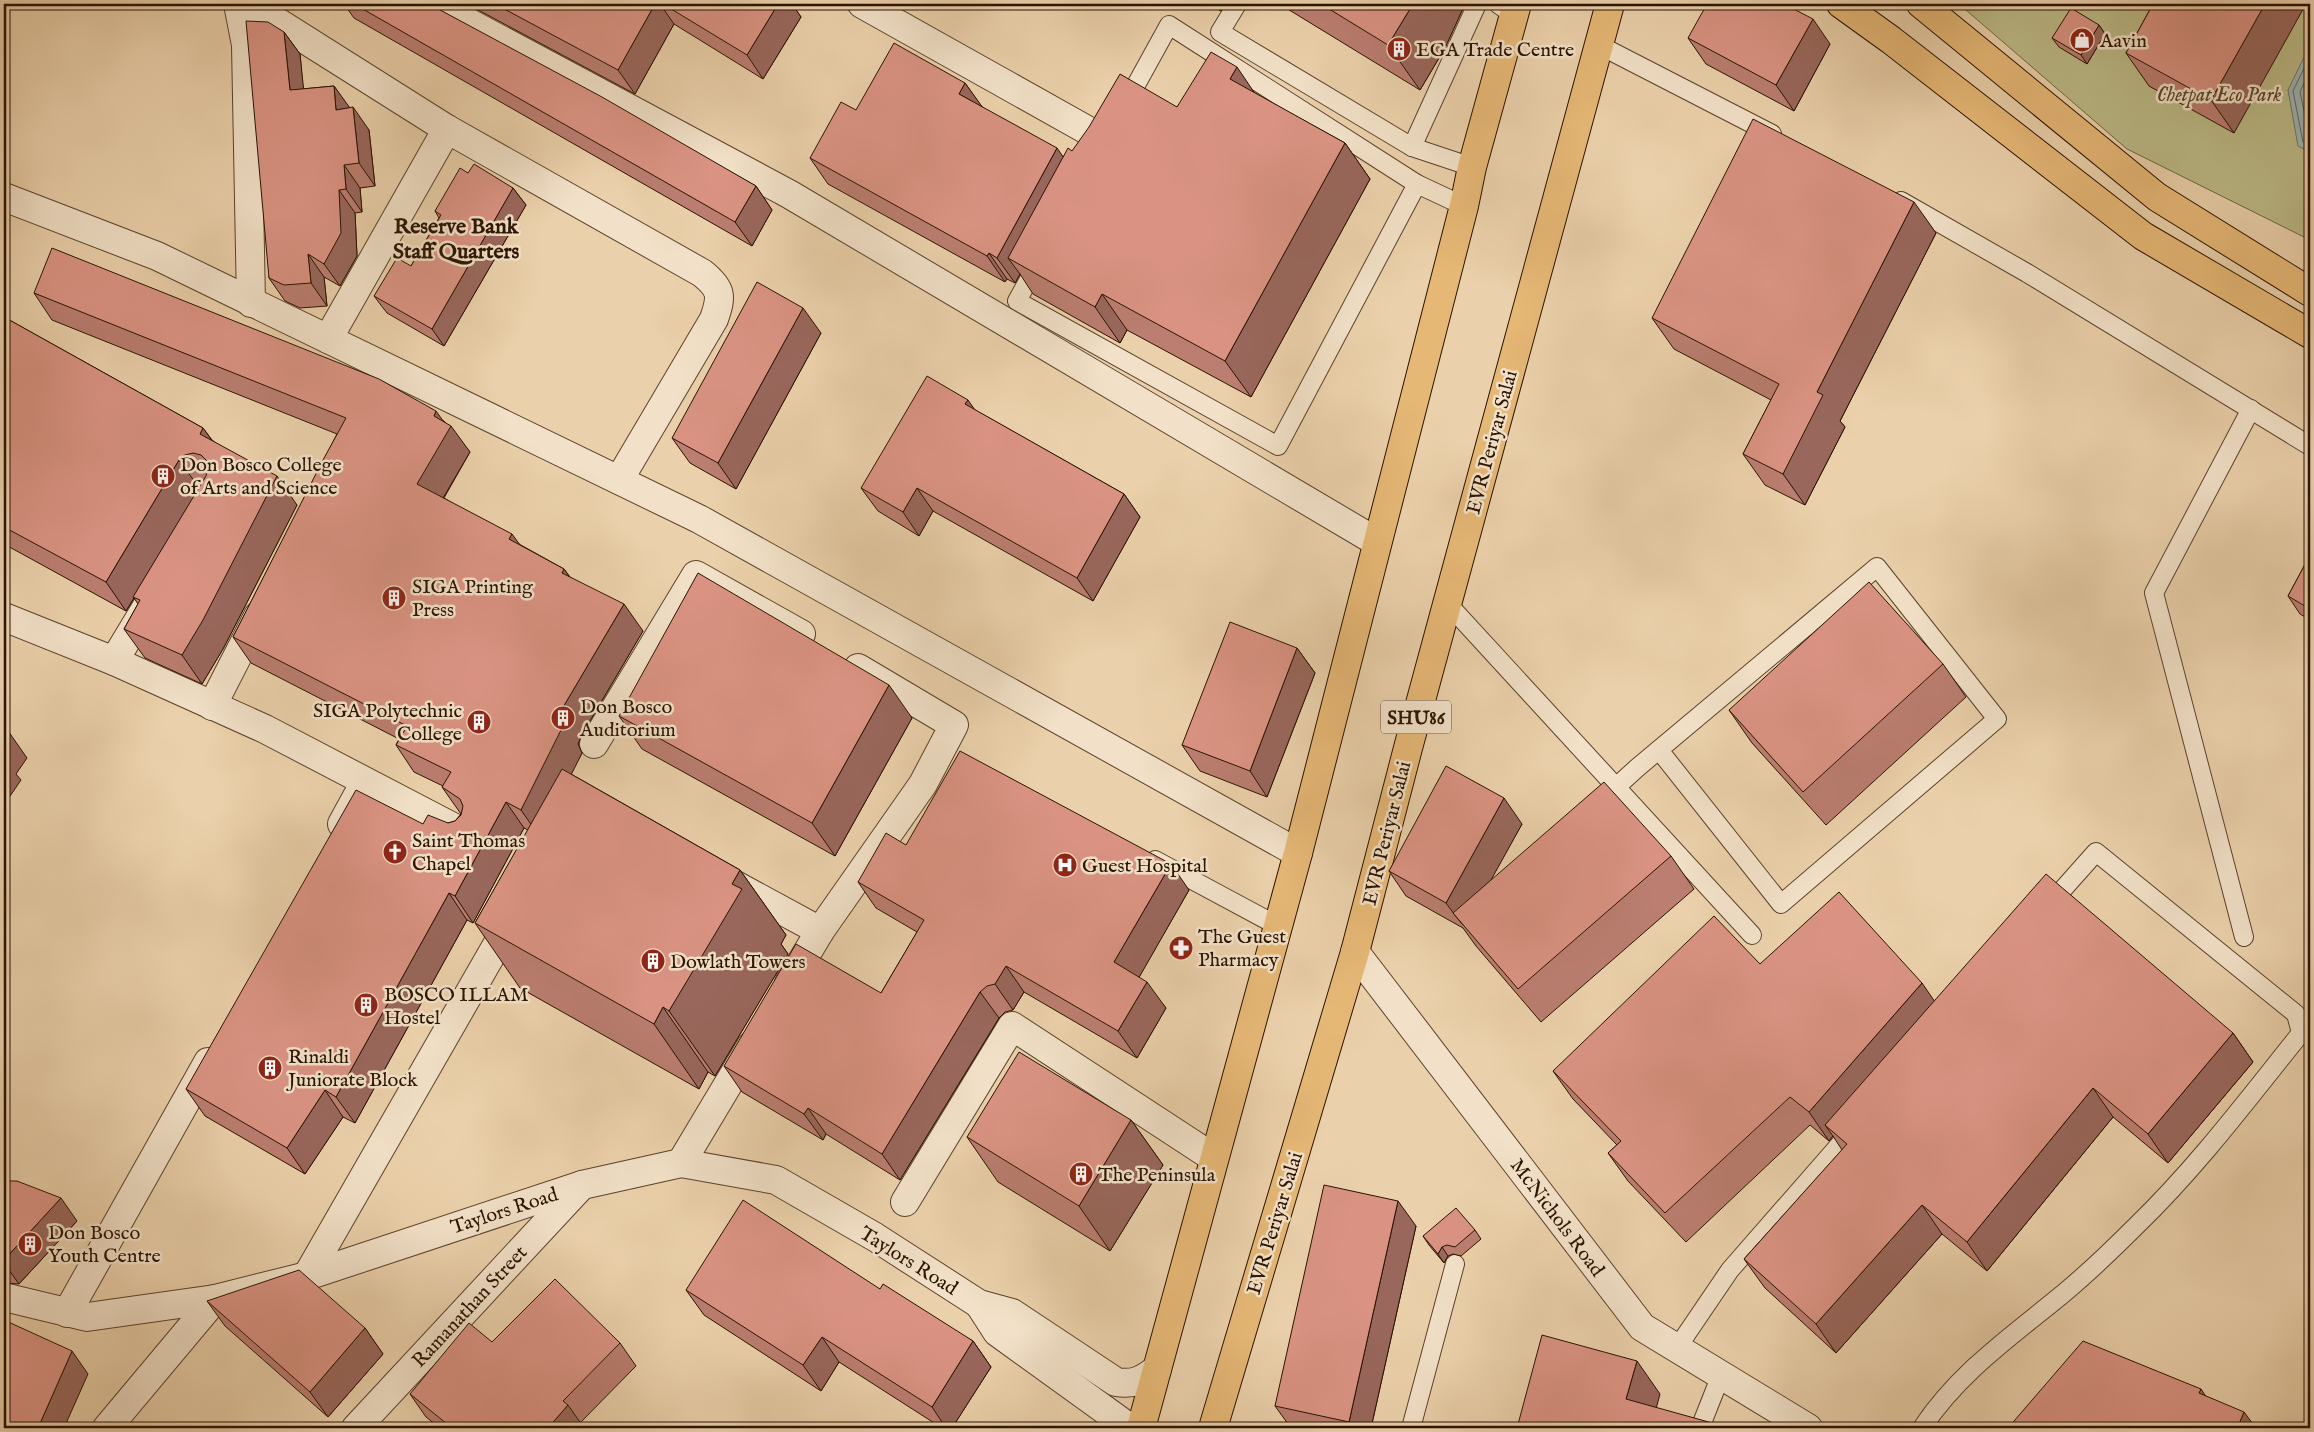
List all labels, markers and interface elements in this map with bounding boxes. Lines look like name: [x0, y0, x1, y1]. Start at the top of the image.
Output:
shop icon: Aavin: [2069, 27, 2095, 53]
place label: Aavin: [2099, 29, 2147, 54]
building icon: EGA Trade Centre: [1386, 36, 1412, 62]
place label: EGA Trade Centre: [1416, 38, 1574, 63]
park label: Chetpat Eco Park: [2157, 83, 2281, 108]
district label: Reserve Bank Staff Quarters: [393, 213, 520, 266]
street label: EVR Periyar Salai: [1461, 368, 1524, 517]
place label: Don Bosco College of Arts and Science: [180, 453, 342, 501]
building icon: Don Bosco College of Arts and Science: [150, 463, 176, 489]
place label: SIGA Printing Press: [412, 575, 534, 623]
building icon: SIGA Printing Press: [381, 585, 407, 611]
place label: Don Bosco Auditorium: [579, 695, 676, 743]
place label: SIGA Polytechnic College: [313, 699, 462, 747]
road number: SHU86: [1381, 700, 1451, 734]
building icon: Don Bosco Auditorium: [550, 705, 576, 731]
building icon: SIGA Polytechnic College: [466, 709, 492, 735]
street label: EVR Periyar Salai: [1357, 759, 1417, 908]
place label: Saint Thomas Chapel: [412, 829, 525, 877]
church icon: Saint Thomas Chapel: [382, 839, 408, 865]
hospital icon: Guest Hospital: [1052, 852, 1078, 878]
place label: Guest Hospital: [1082, 854, 1208, 879]
place label: The Guest Pharmacy: [1198, 925, 1286, 973]
pharmacy icon: The Guest Pharmacy: [1168, 935, 1194, 961]
building icon: Dowlath Towers: [640, 948, 666, 974]
place label: Dowlath Towers: [670, 950, 806, 975]
place label: BOSCO ILLAM Hostel: [384, 983, 529, 1031]
building icon: BOSCO ILLAM Hostel: [353, 992, 379, 1018]
place label: Rinaldi Juniorate Block: [286, 1045, 418, 1093]
building icon: Rinaldi Juniorate Block: [257, 1055, 283, 1081]
street label: EVR Periyar Salai: [1242, 1149, 1309, 1298]
street label: McNichols Road: [1504, 1154, 1610, 1282]
building icon: The Peninsula: [1068, 1161, 1094, 1187]
place label: The Peninsula: [1098, 1163, 1216, 1188]
street label: Taylors Road: [448, 1182, 562, 1240]
place label: Don Bosco Youth Centre: [48, 1221, 161, 1269]
street label: Taylors Road: [854, 1221, 962, 1302]
building icon: Don Bosco Youth Centre: [17, 1231, 43, 1257]
street label: Ramanathan Street: [407, 1241, 533, 1373]

